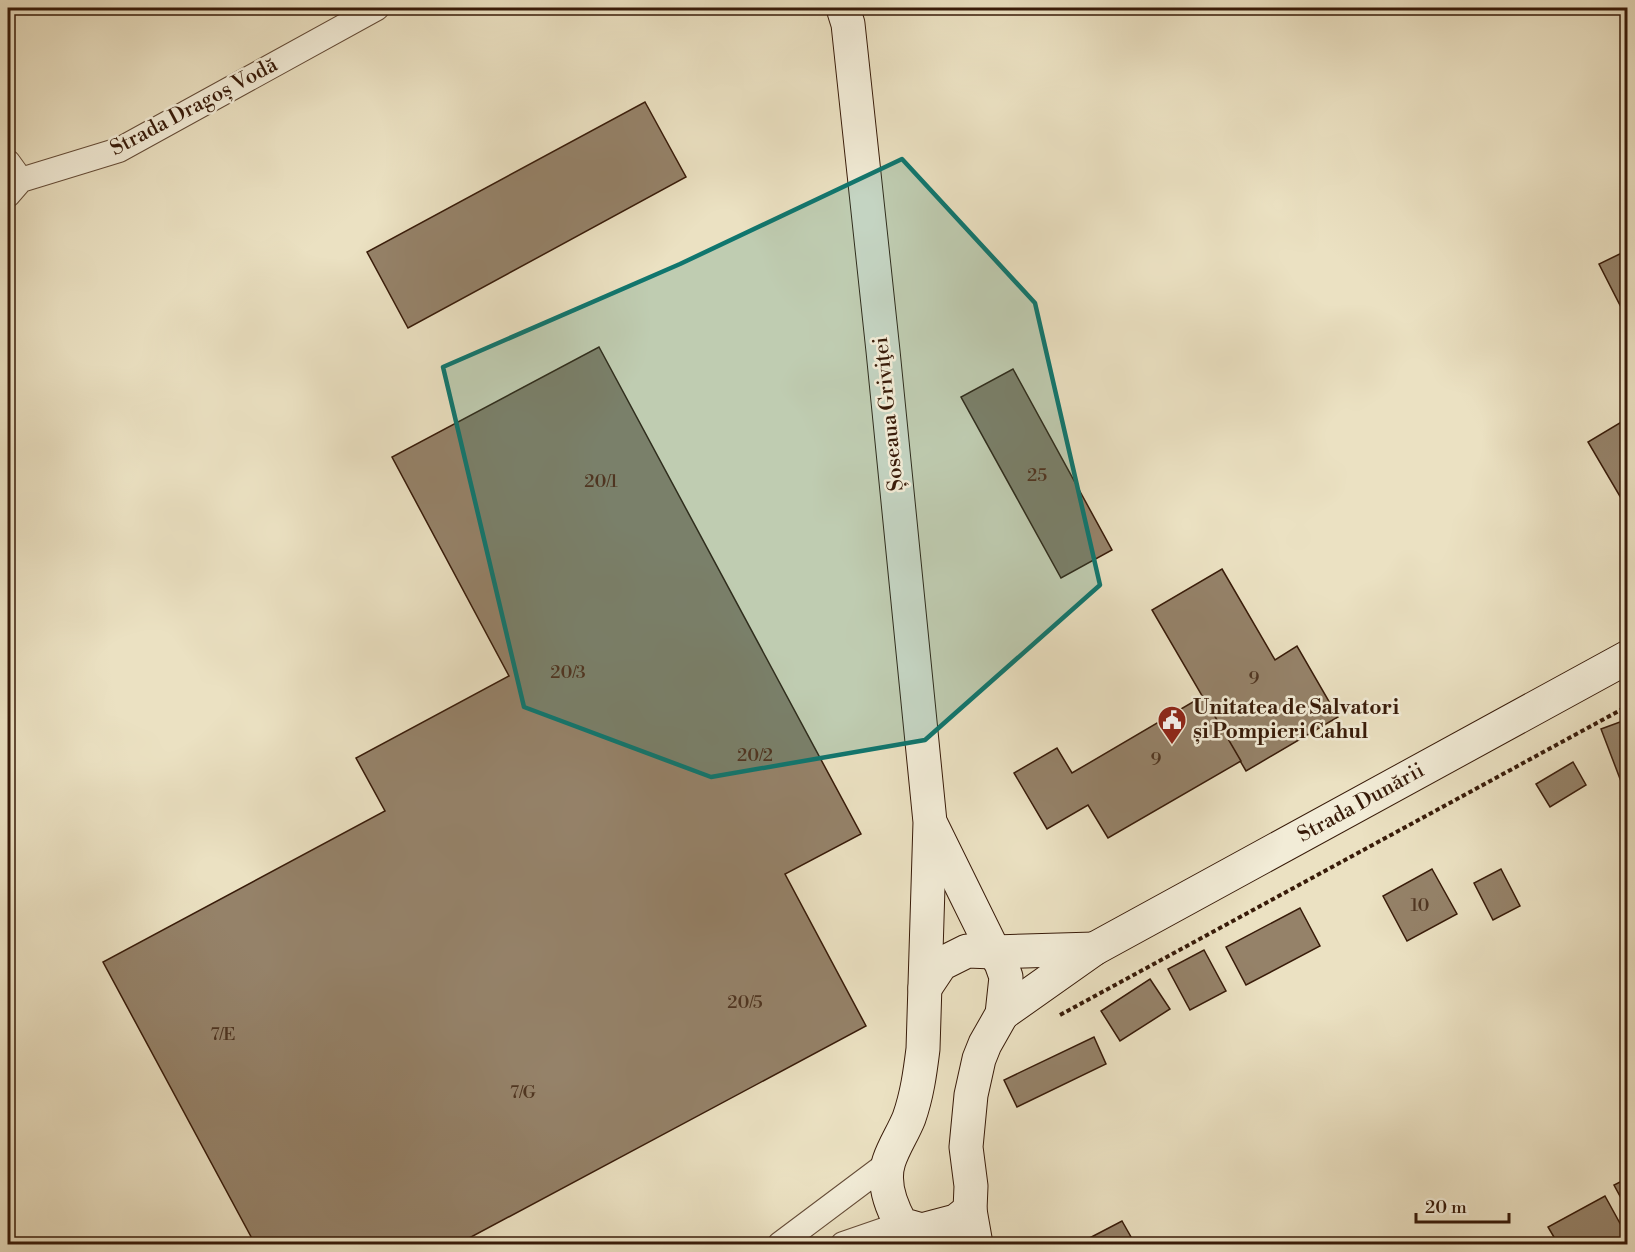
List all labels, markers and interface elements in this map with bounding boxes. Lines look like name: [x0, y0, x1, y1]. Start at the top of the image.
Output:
street label: Strada Dragoș Vodă: [106, 52, 282, 162]
street label: Șoseaua Griviţei: [868, 335, 910, 492]
house number: 25: [1027, 464, 1047, 487]
house number: 20/1: [584, 470, 618, 493]
house number: 20/3: [550, 661, 586, 684]
house number: 9: [1249, 667, 1260, 690]
place label: Unitatea de Salvatori și Pompieri Cahul: [1193, 695, 1399, 745]
public building icon: Unitatea de Salvatori și Pompieri Cahul: [1156, 704, 1188, 746]
house number: 20/2: [737, 744, 773, 767]
house number: 9: [1151, 748, 1162, 771]
street label: Strada Dunării: [1293, 757, 1429, 848]
house number: 10: [1410, 894, 1430, 917]
house number: 20/5: [727, 991, 763, 1014]
house number: 7/E: [211, 1023, 235, 1046]
house number: 7/G: [510, 1081, 537, 1104]
scale bar: [1416, 1186, 1509, 1224]
text: 20 m: [1425, 1196, 1467, 1219]

